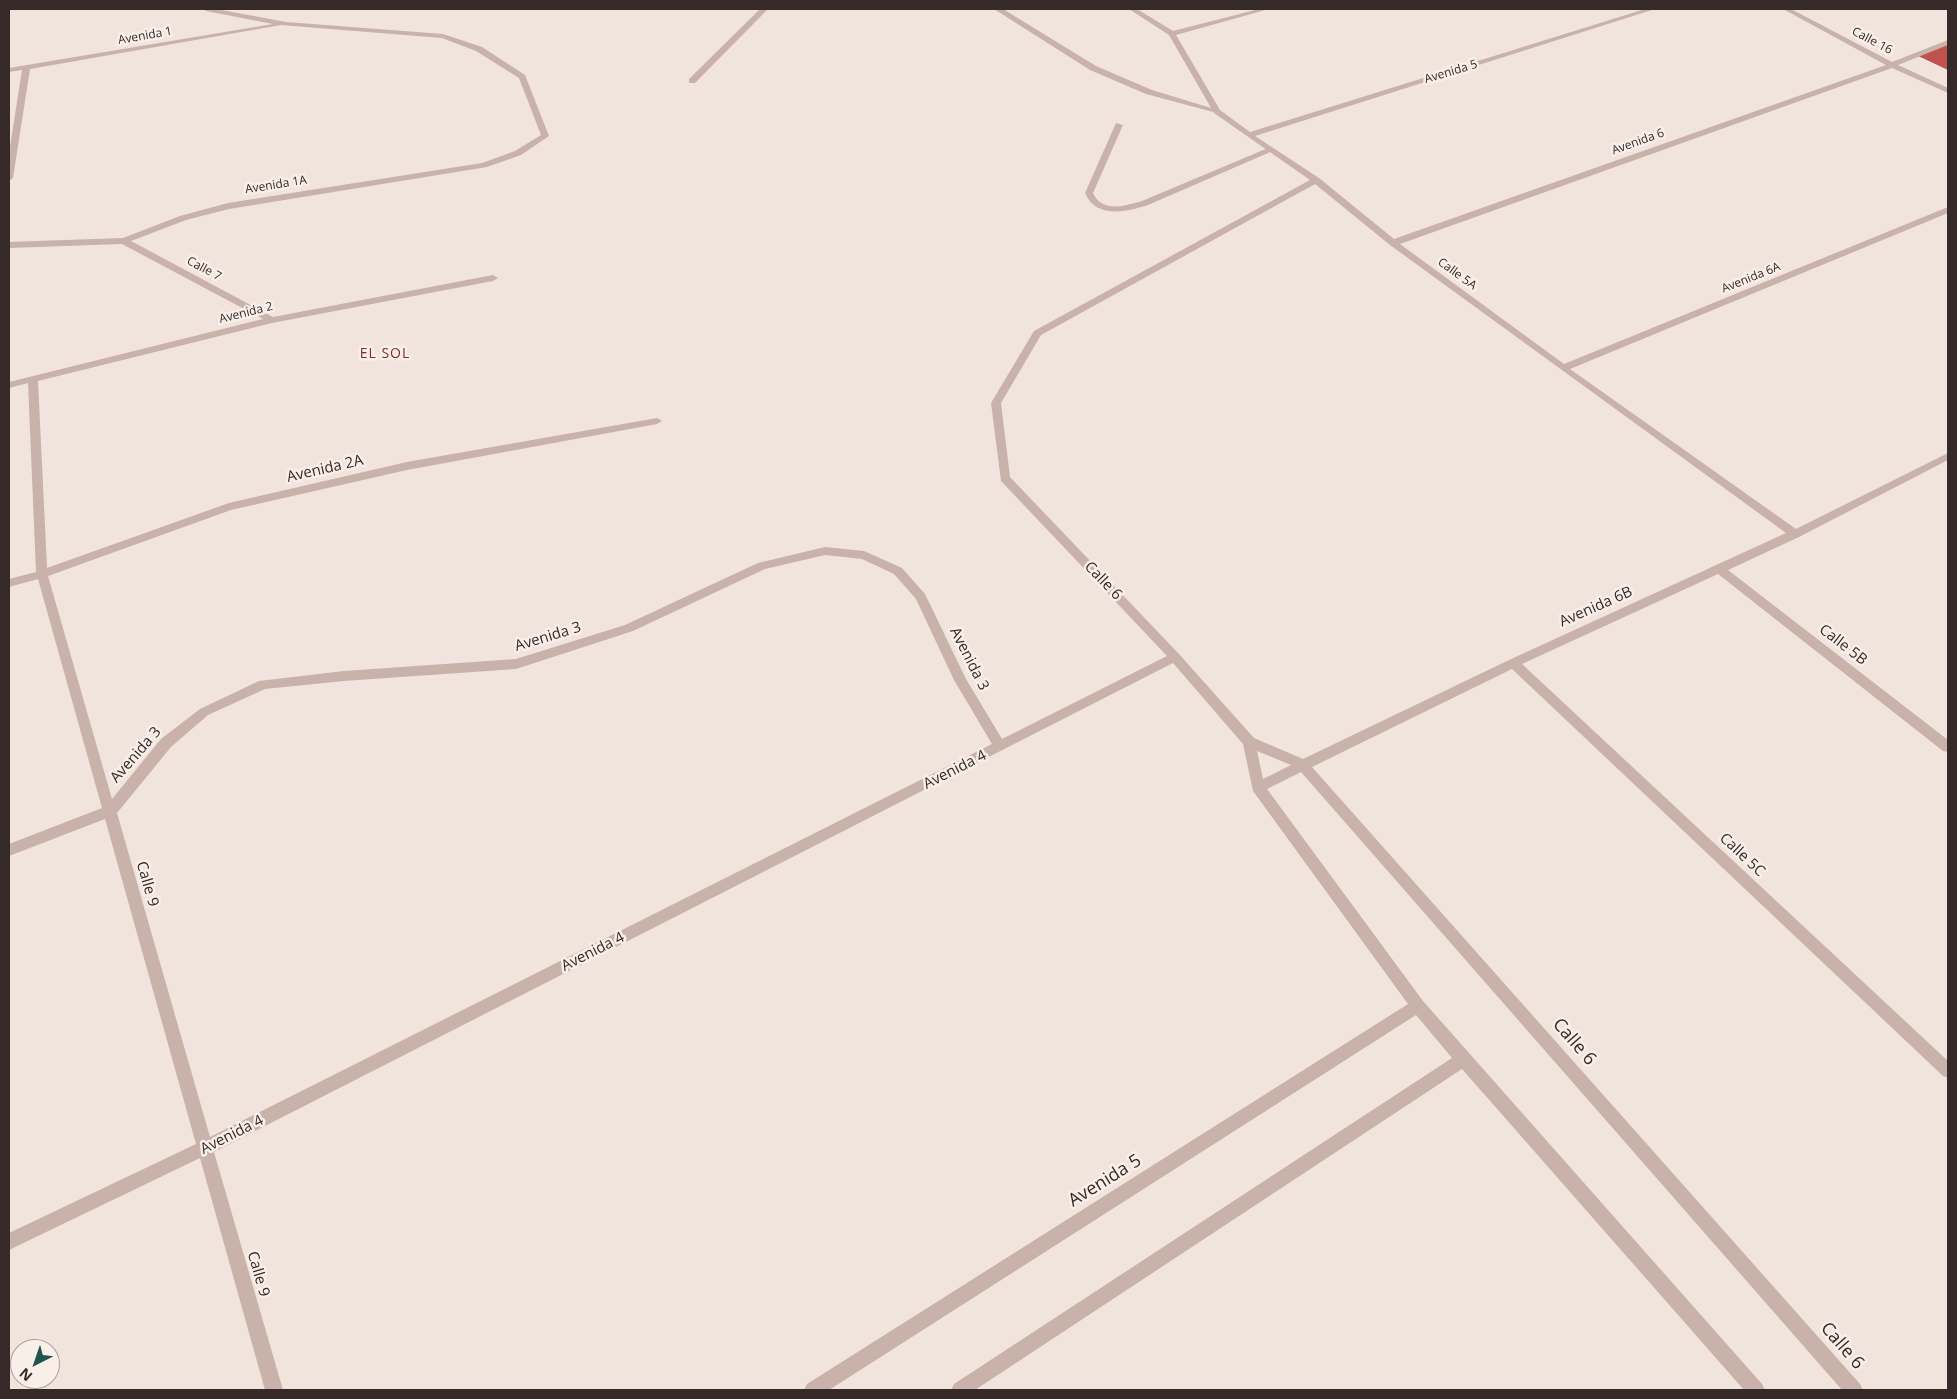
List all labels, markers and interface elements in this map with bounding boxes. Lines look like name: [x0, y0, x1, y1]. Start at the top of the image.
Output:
street label: Avenida 1: [117, 24, 173, 48]
street label: Calle 16: [1849, 24, 1895, 58]
street label: Avenida 5: [1423, 57, 1479, 87]
street label: Avenida 6: [1610, 126, 1666, 158]
street label: Avenida 1A: [244, 173, 308, 197]
street label: Calle 7: [184, 254, 224, 284]
street label: Calle 5A: [1435, 255, 1479, 293]
street label: Avenida 6A: [1719, 260, 1783, 296]
street label: Avenida 2: [218, 299, 274, 327]
district label: EL SOL: [359, 346, 411, 362]
street label: Avenida 2A: [285, 451, 365, 487]
street label: Calle 6: [1080, 558, 1126, 604]
street label: Avenida 6B: [1557, 583, 1635, 631]
street label: Avenida 3: [513, 618, 583, 656]
street label: Calle 5B: [1815, 621, 1871, 669]
street label: Avenida 3: [945, 624, 993, 694]
street label: Avenida 3: [107, 723, 165, 787]
street label: Avenida 4: [920, 746, 990, 794]
street label: Calle 5C: [1715, 829, 1769, 881]
street label: Calle 9: [132, 859, 162, 909]
street label: Avenida 4: [558, 928, 628, 976]
street label: Calle 6: [1548, 1014, 1600, 1070]
street label: Avenida 4: [197, 1111, 267, 1159]
street label: Avenida 5: [1064, 1150, 1146, 1212]
street label: Calle 9: [243, 1249, 273, 1299]
street label: Calle 6: [1816, 1318, 1868, 1374]
north arrow: [10, 1339, 60, 1389]
text: N: [15, 1364, 36, 1386]

